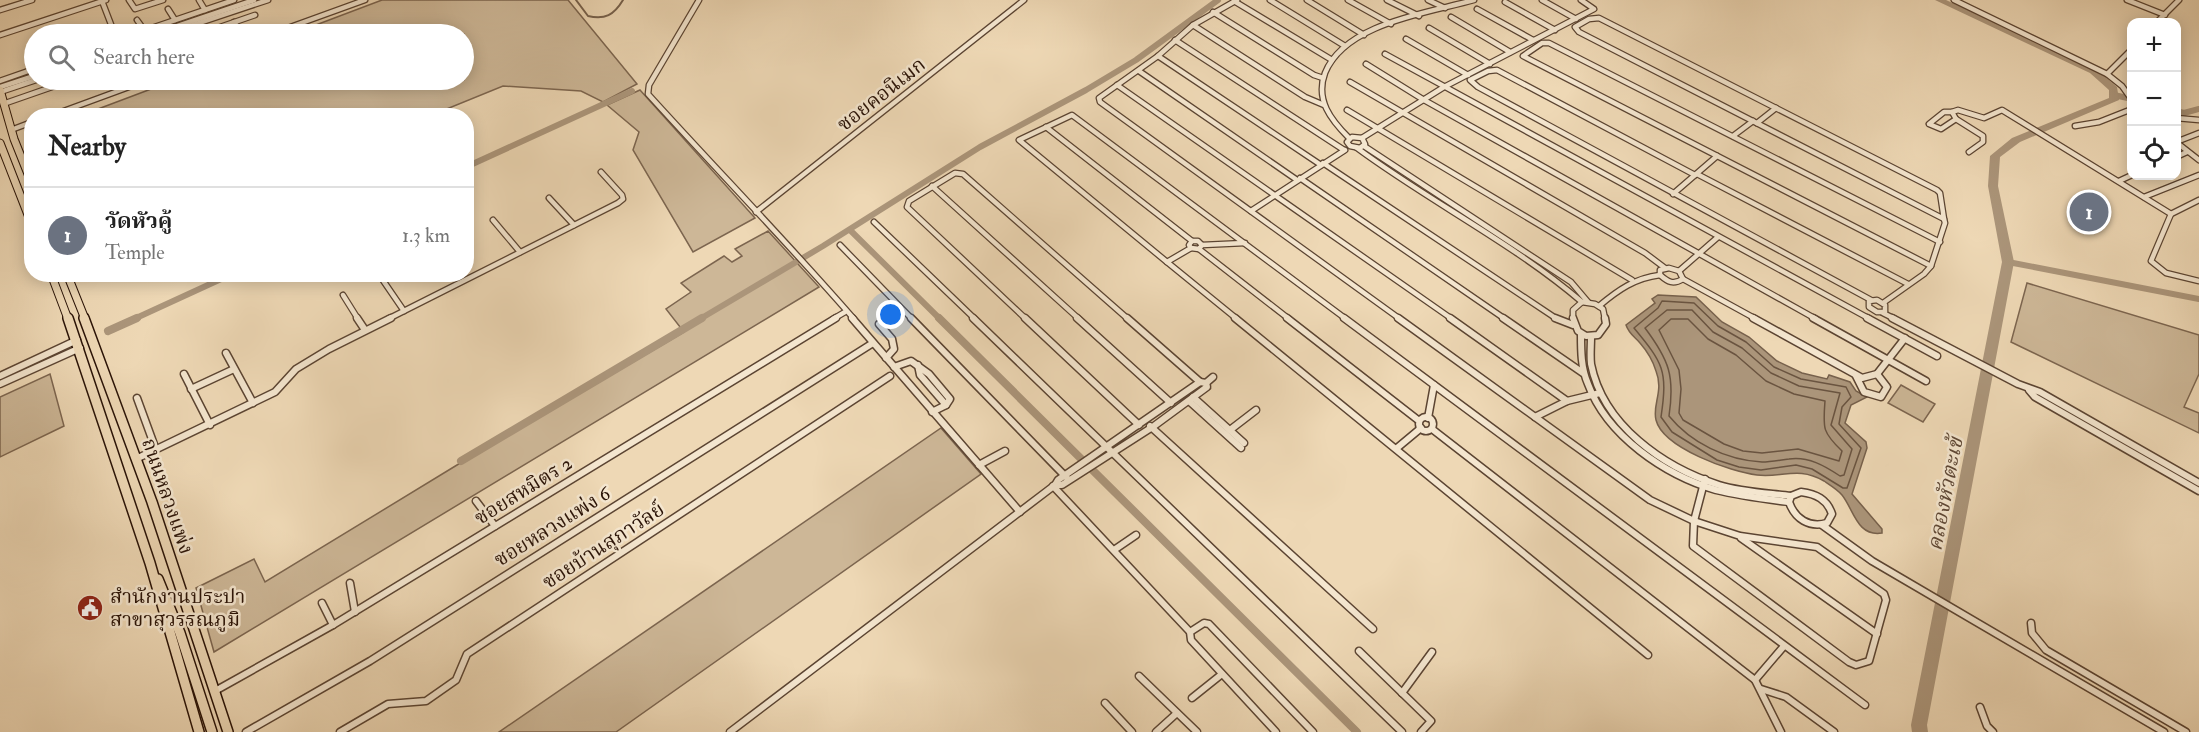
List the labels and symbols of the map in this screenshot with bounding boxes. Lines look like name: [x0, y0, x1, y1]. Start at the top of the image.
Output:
street label: ซอยคอนิเมก: [832, 52, 931, 137]
pin: 1: [2070, 190, 2108, 234]
your location: [876, 300, 905, 329]
water label: คลองหัวตะเข้: [1921, 431, 1970, 553]
street label: ถนนหลวงแพ่ง: [136, 435, 199, 557]
street label: ซอยสหมิตร 2: [470, 450, 577, 530]
street label: ซอยหลวงแพ่ง 6: [490, 480, 616, 572]
street label: ซอยบ้านสุภาวัลย์: [538, 497, 669, 594]
place label: สำนักงานประปา สาขาสุวรรณภูมิ: [110, 584, 245, 632]
public building icon: สำนักงานประปา สาขาสุวรรณภูมิ: [75, 593, 105, 623]

